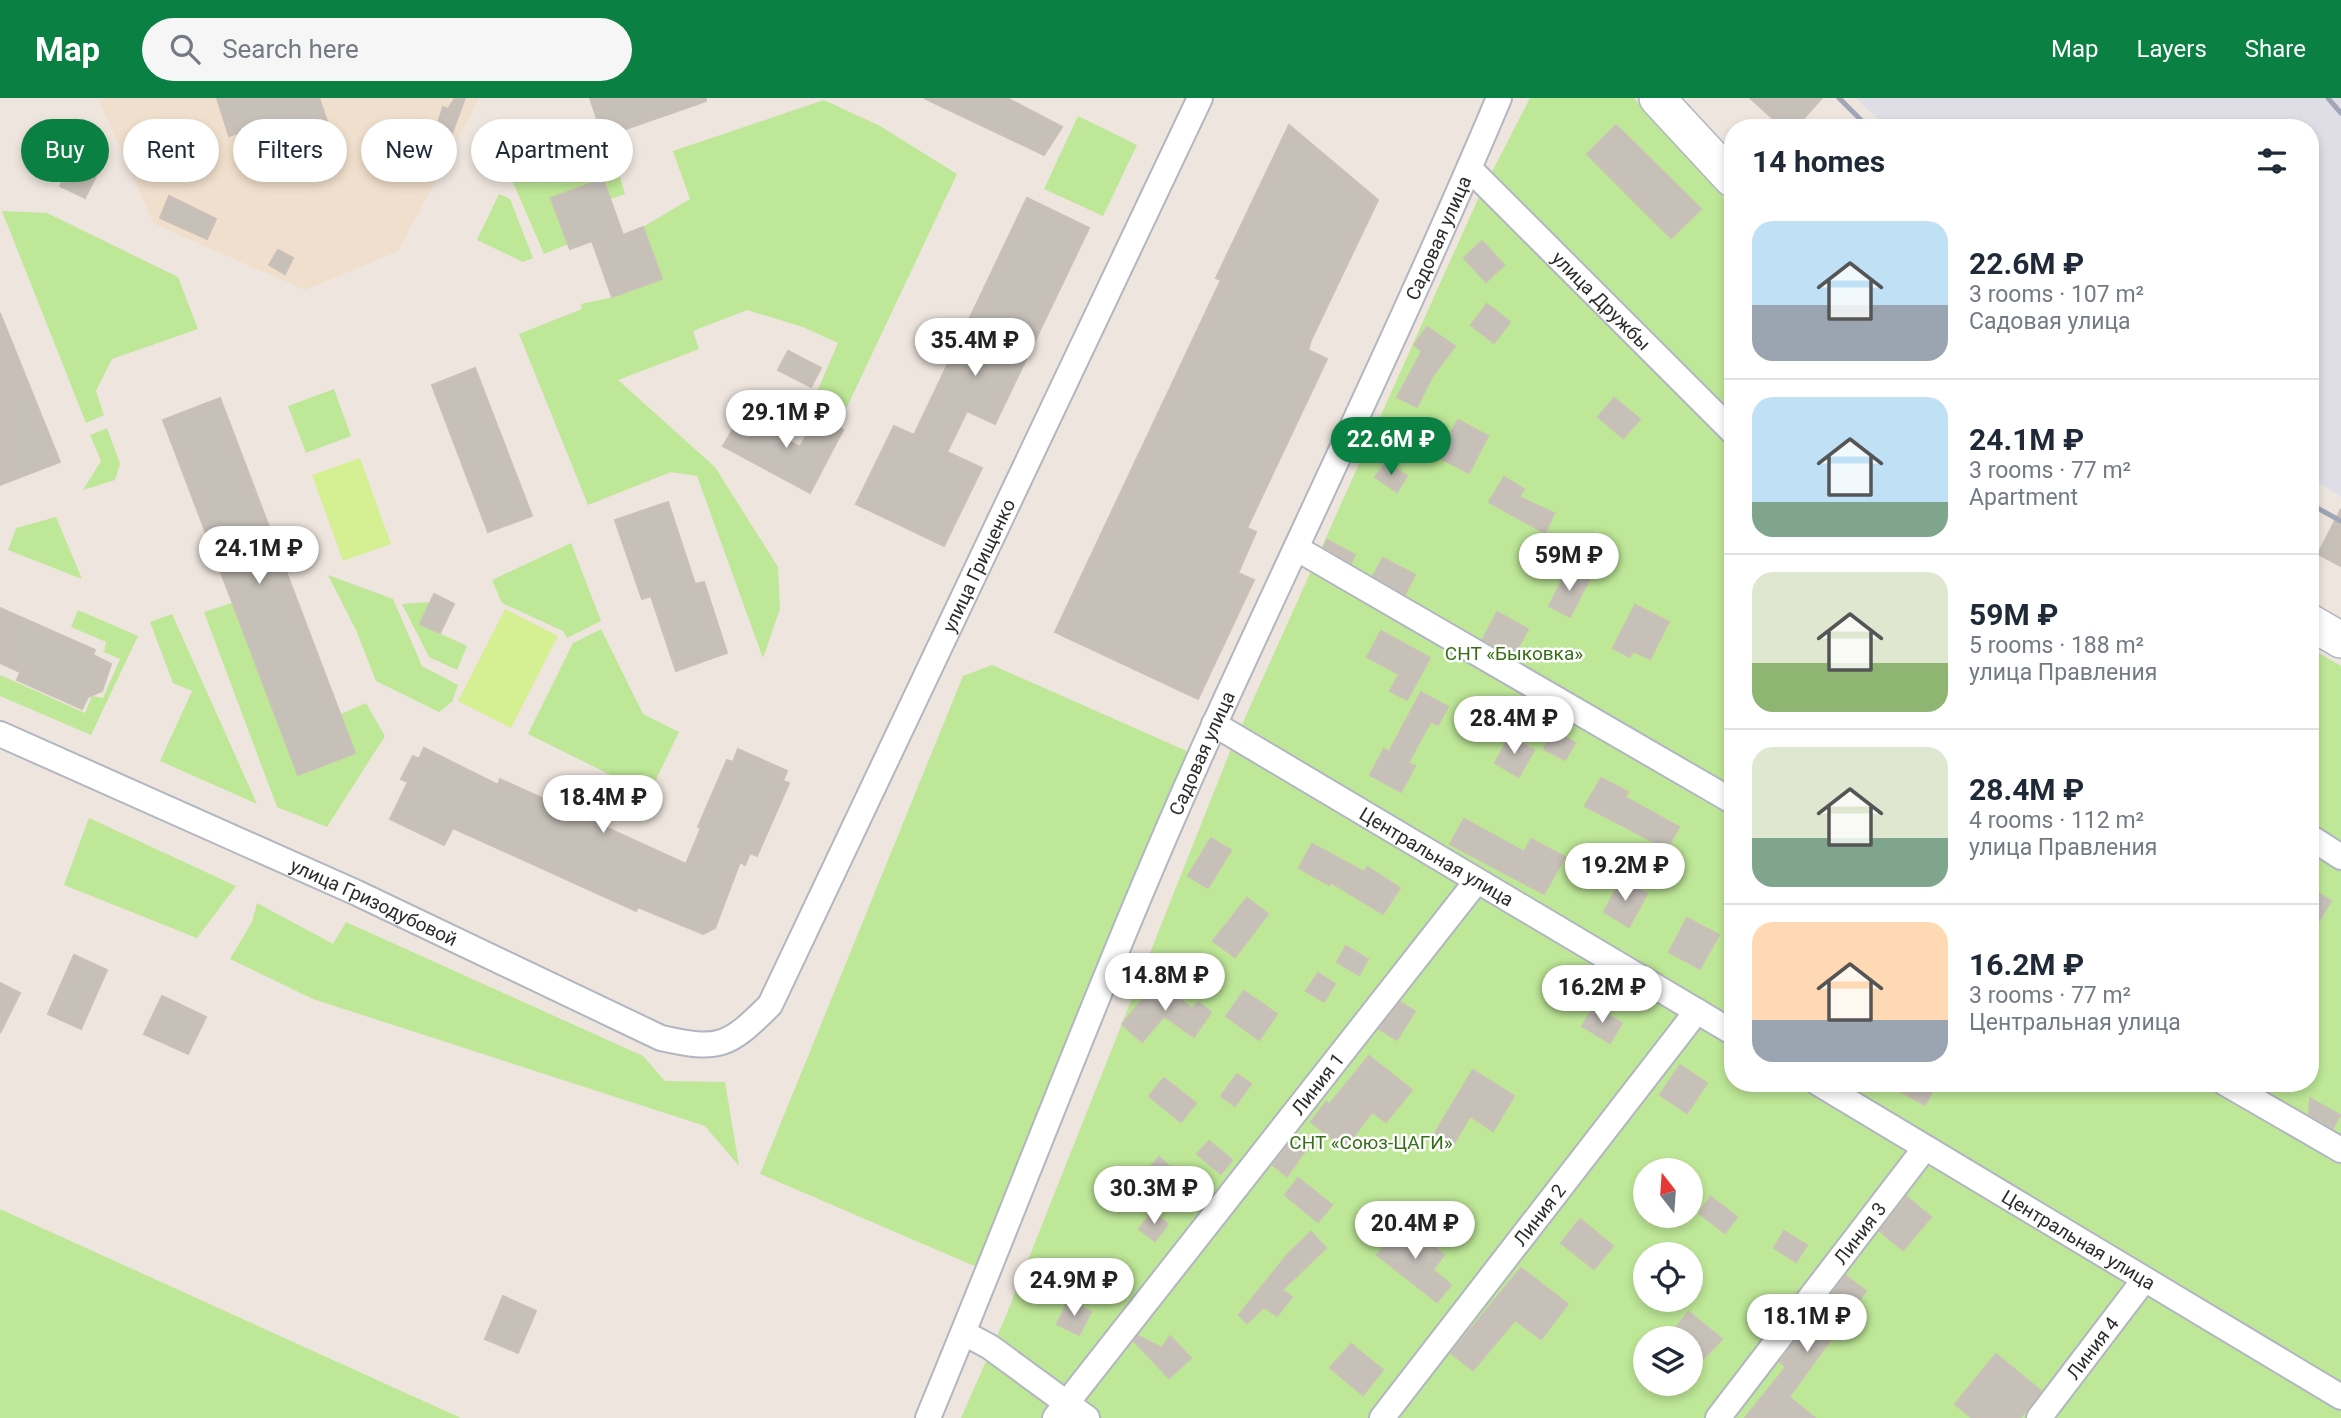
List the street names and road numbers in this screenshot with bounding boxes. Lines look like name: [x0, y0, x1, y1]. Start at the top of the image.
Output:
street label: Садовая улица: [1401, 172, 1476, 304]
street label: улица Дружбы: [1547, 247, 1655, 355]
street label: улица Грищенко: [937, 495, 1020, 636]
street label: Садовая улица: [1164, 688, 1240, 819]
street label: Центральная улица: [1355, 802, 1517, 911]
street label: улица Гризодубовой: [287, 854, 461, 951]
street label: Линия 1: [1287, 1049, 1349, 1120]
street label: Линия 2: [1509, 1179, 1571, 1251]
street label: Центральная улица: [1997, 1185, 2159, 1295]
street label: Линия 3: [1829, 1198, 1891, 1269]
street label: Линия 4: [2062, 1312, 2124, 1384]

